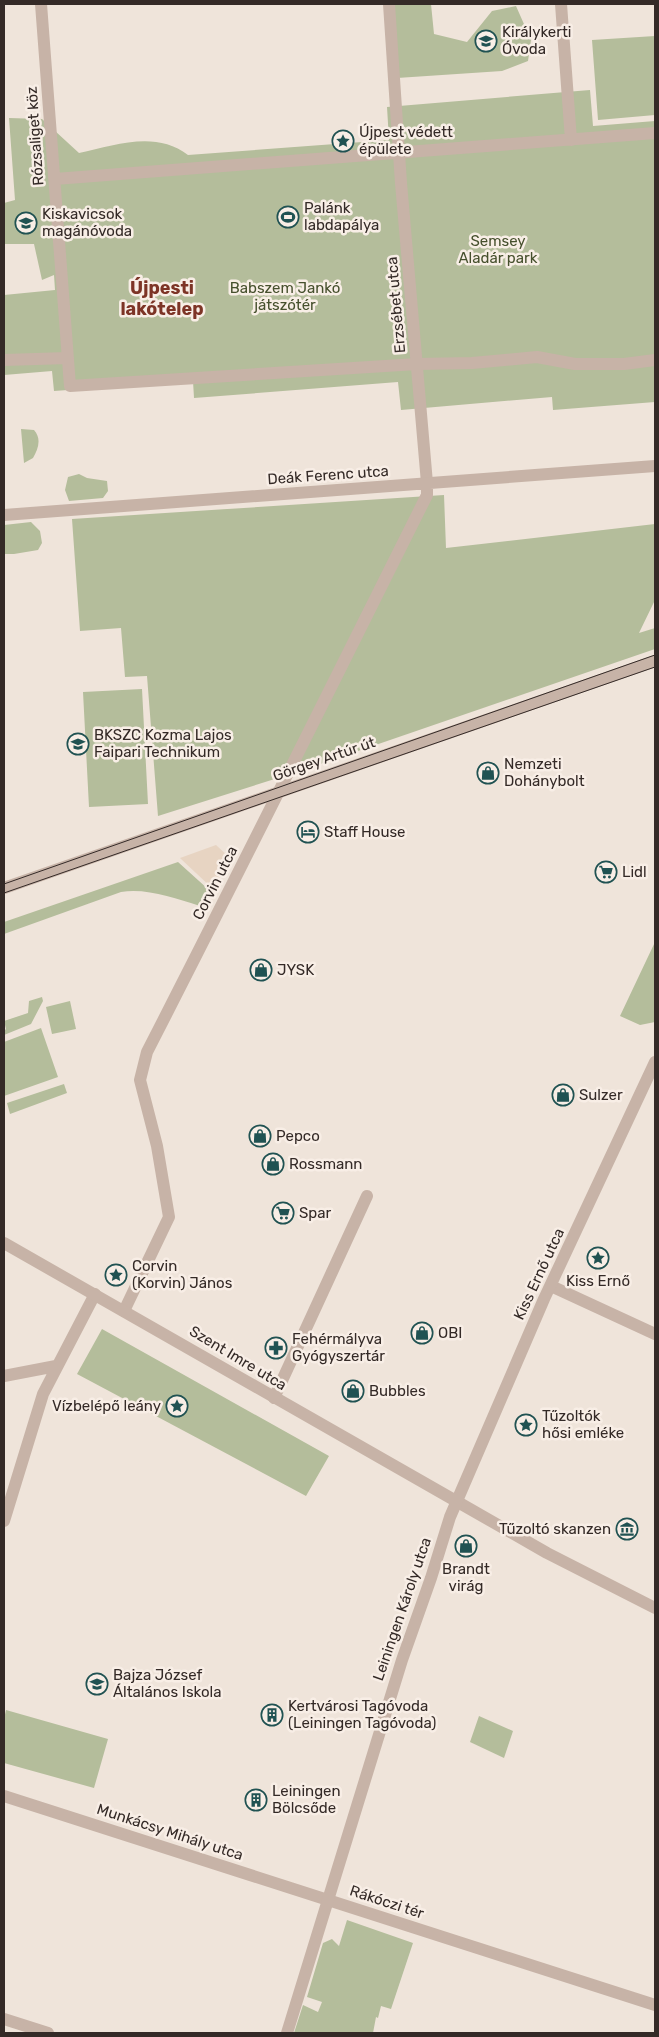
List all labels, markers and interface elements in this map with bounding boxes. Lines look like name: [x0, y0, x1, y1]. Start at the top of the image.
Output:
place label: Királykerti Óvoda: [502, 23, 571, 58]
school or university icon: Királykerti Óvoda: [474, 29, 498, 53]
street label: Rózsaliget köz: [23, 85, 47, 186]
place label: Újpest védett épülete: [359, 123, 453, 158]
place icon: Újpest védett épülete: [331, 129, 355, 153]
place label: Palánk labdapálya: [304, 199, 379, 234]
place label: Kiskavicsok magánóvoda: [42, 205, 132, 240]
sports icon: Palánk labdapálya: [276, 205, 300, 229]
school or university icon: Kiskavicsok magánóvoda: [14, 211, 38, 235]
park label: Semsey Aladár park: [459, 232, 538, 267]
street label: Erzsébet utca: [383, 256, 409, 354]
district label: Újpesti lakótelep: [120, 277, 204, 320]
park label: Babszem Jankó játszótér: [230, 279, 340, 314]
street label: Deák Ferenc utca: [267, 462, 389, 488]
place label: BKSZC Kozma Lajos Faipari Technikum: [94, 726, 232, 761]
school or university icon: BKSZC Kozma Lajos Faipari Technikum: [66, 732, 90, 756]
street label: Görgey Artúr út: [270, 733, 378, 785]
place label: Nemzeti Dohánybolt: [504, 755, 585, 790]
shop icon: Nemzeti Dohánybolt: [476, 761, 500, 785]
hotel icon: Staff House: [296, 820, 320, 844]
place label: Staff House: [324, 823, 406, 841]
street label: Corvin utca: [189, 843, 241, 923]
supermarket icon: Lidl: [594, 860, 618, 884]
place label: Lidl: [622, 863, 647, 881]
shop icon: JYSK: [249, 958, 273, 982]
place label: JYSK: [277, 961, 314, 979]
shop icon: Sulzer: [551, 1083, 575, 1107]
place label: Sulzer: [579, 1086, 623, 1104]
shop icon: Pepco: [248, 1124, 272, 1148]
place label: Pepco: [276, 1127, 320, 1145]
shop icon: Rossmann: [261, 1152, 285, 1176]
place label: Rossmann: [289, 1155, 362, 1173]
supermarket icon: Spar: [271, 1201, 295, 1225]
place label: Spar: [299, 1204, 332, 1222]
street label: Kiss Ernő utca: [510, 1225, 568, 1323]
place icon: Kiss Ernő: [586, 1246, 610, 1270]
place label: Corvin (Korvin) János: [132, 1257, 233, 1292]
place icon: Corvin (Korvin) János: [104, 1263, 128, 1287]
place label: Kiss Ernő: [566, 1272, 630, 1290]
shop icon: OBI: [410, 1321, 434, 1345]
street label: Szent Imre utca: [186, 1322, 290, 1394]
place label: OBI: [438, 1324, 462, 1342]
place label: Fehérmályva Gyógyszertár: [292, 1330, 385, 1365]
pharmacy icon: Fehérmályva Gyógyszertár: [264, 1336, 288, 1360]
shop icon: Bubbles: [341, 1379, 365, 1403]
place label: Bubbles: [369, 1382, 426, 1400]
place icon: Vízbelépő leány: [165, 1394, 189, 1418]
place label: Vízbelépő leány: [52, 1397, 161, 1415]
place label: Tűzoltók hősi emléke: [542, 1407, 624, 1442]
place icon: Tűzoltók hősi emléke: [514, 1413, 538, 1437]
museum icon: Tűzoltó skanzen: [615, 1517, 639, 1541]
place label: Tűzoltó skanzen: [499, 1520, 611, 1538]
shop icon: Brandt virág: [454, 1534, 478, 1558]
street label: Leiningen Károly utca: [369, 1535, 435, 1683]
place label: Brandt virág: [442, 1560, 490, 1595]
place label: Bajza József Általános Iskola: [113, 1666, 221, 1701]
school or university icon: Bajza József Általános Iskola: [85, 1672, 109, 1696]
place label: Kertvárosi Tagóvoda (Leiningen Tagóvoda): [288, 1697, 436, 1732]
building icon: Kertvárosi Tagóvoda (Leiningen Tagóvoda): [260, 1703, 284, 1727]
place label: Leiningen Bölcsőde: [272, 1782, 341, 1817]
building icon: Leiningen Bölcsőde: [244, 1788, 268, 1812]
street label: Munkácsy Mihály utca: [95, 1800, 245, 1864]
street label: Rákóczi tér: [348, 1882, 427, 1923]

